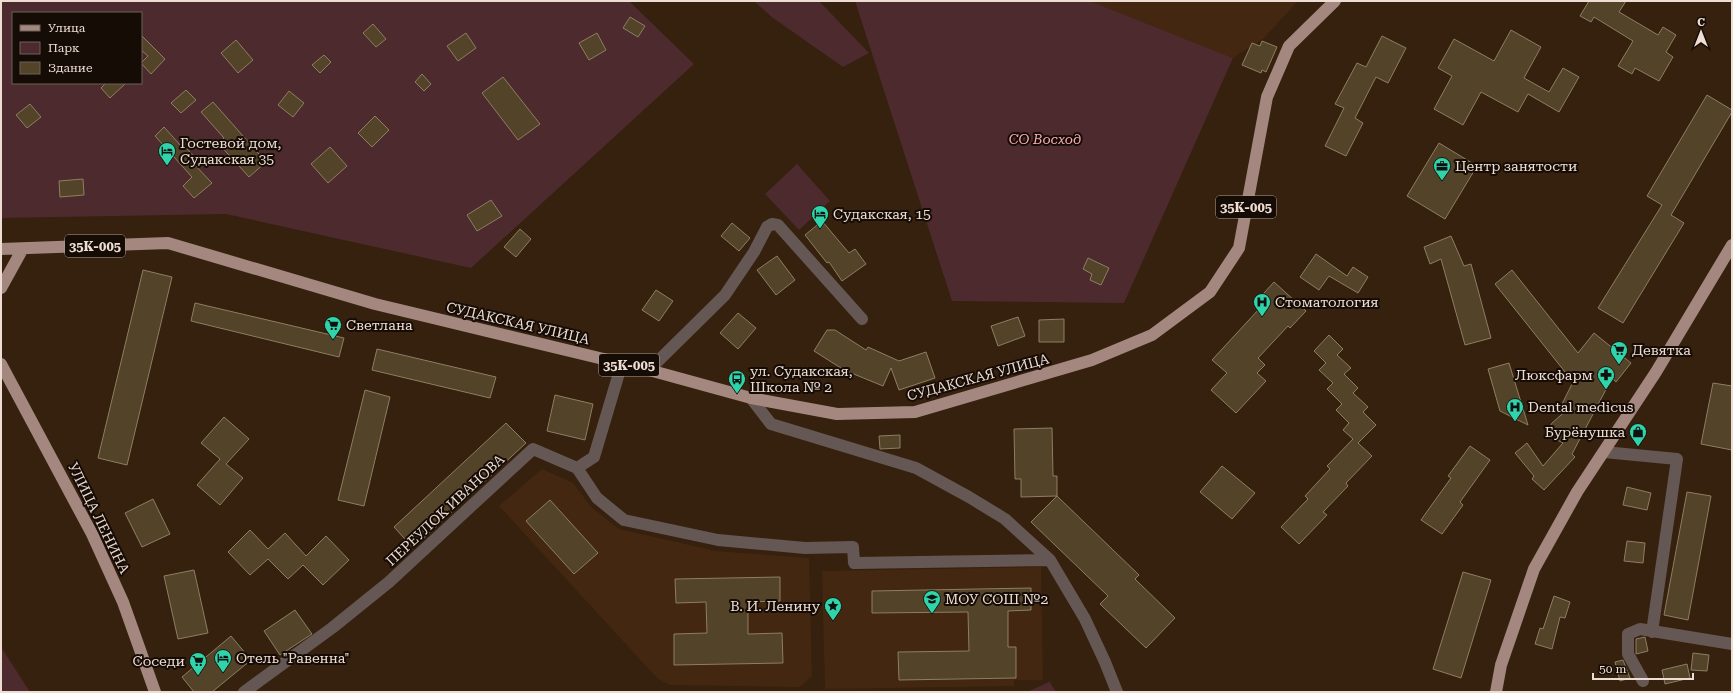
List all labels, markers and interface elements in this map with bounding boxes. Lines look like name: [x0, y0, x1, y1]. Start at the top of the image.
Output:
legend: [12, 12, 142, 84]
north arrow: [1681, 12, 1721, 52]
text: С: [1697, 16, 1705, 29]
text: Улица: [48, 21, 86, 35]
text: Парк: [48, 41, 80, 55]
text: Здание: [48, 61, 93, 75]
park label: СО Восход: [1009, 131, 1081, 147]
place label: Гостевой дом, Судакская 35: [180, 135, 282, 167]
hotel icon: Гостевой дом, Судакская 35: [157, 141, 177, 166]
office icon: Центр занятости: [1432, 156, 1452, 181]
place label: Центр занятости: [1455, 158, 1577, 174]
road number: 35К-005: [1216, 196, 1276, 218]
hotel icon: Судакская, 15: [810, 204, 830, 229]
place label: Судакская, 15: [833, 206, 931, 222]
road number: 35К-005: [65, 235, 125, 257]
hospital icon: Стоматология: [1252, 292, 1272, 317]
place label: Стоматология: [1275, 294, 1379, 310]
street label: СУДАКСКАЯ УЛИЦА: [445, 299, 591, 347]
supermarket icon: Светлана: [323, 315, 343, 340]
place label: Светлана: [346, 317, 413, 333]
supermarket icon: Девятка: [1609, 340, 1629, 365]
place label: Девятка: [1632, 342, 1691, 358]
street label: СУДАКСКАЯ УЛИЦА: [905, 350, 1051, 404]
road number: 35К-005: [599, 354, 659, 376]
place label: ул. Судакская, Школа № 2: [750, 363, 853, 395]
pharmacy icon: Люксфарм: [1596, 365, 1616, 390]
place label: Люксфарм: [1515, 367, 1593, 383]
bus stop icon: ул. Судакская, Школа № 2: [727, 369, 747, 394]
hospital icon: Dental medicus: [1505, 397, 1525, 422]
place label: Dental medicus: [1528, 399, 1634, 415]
shop icon: Бурёнушка: [1628, 422, 1648, 447]
place label: Бурёнушка: [1545, 424, 1625, 440]
street label: ПЕРЕУЛОК ИВАНОВА: [383, 451, 508, 569]
street label: УЛИЦА ЛЕНИНА: [65, 460, 133, 576]
school or university icon: МОУ СОШ №2: [922, 589, 942, 614]
place label: МОУ СОШ №2: [945, 591, 1049, 607]
place icon: В. И. Ленину: [823, 596, 843, 621]
place label: В. И. Ленину: [730, 598, 821, 614]
hotel icon: Отель "Равенна": [213, 648, 233, 673]
place label: Отель "Равенна": [236, 650, 350, 666]
supermarket icon: Соседи: [188, 651, 208, 676]
place label: Соседи: [133, 653, 185, 669]
scale bar: [1593, 655, 1693, 681]
text: 50 m: [1599, 662, 1626, 676]

